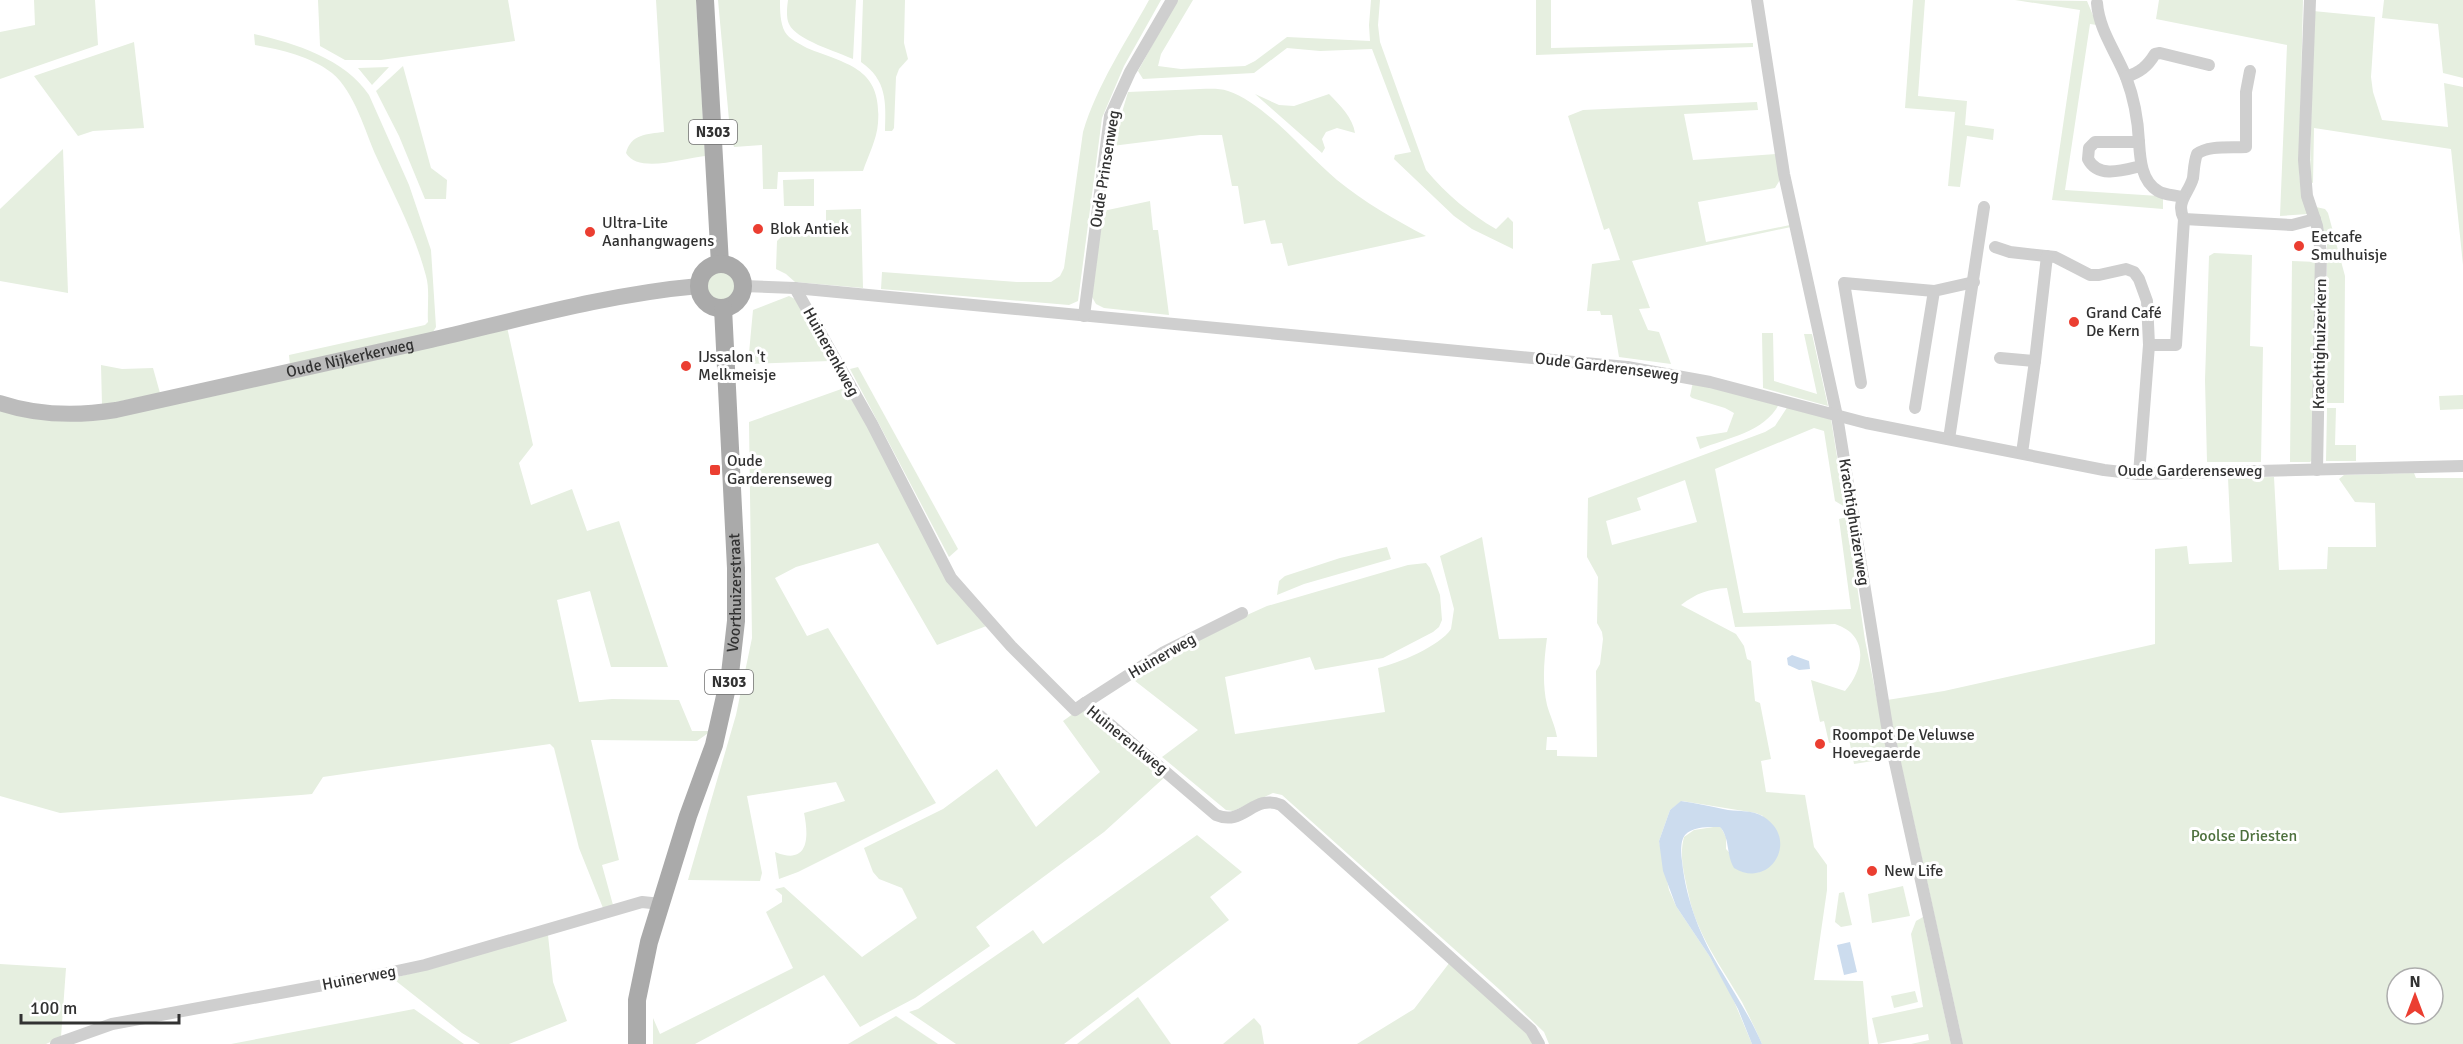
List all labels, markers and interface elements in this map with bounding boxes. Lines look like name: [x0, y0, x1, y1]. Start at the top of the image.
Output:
street label: Oude Prinsenweg: [1086, 109, 1124, 229]
road number: N303: [689, 120, 737, 144]
place label: Ultra-Lite Aanhangwagens: [602, 213, 714, 251]
place label: Blok Antiek: [770, 219, 849, 239]
marker: Blok Antiek: [751, 222, 765, 236]
marker: Ultra-Lite Aanhangwagens: [583, 225, 597, 239]
place label: Eetcafe Smulhuisje: [2311, 227, 2387, 265]
marker: Eetcafe Smulhuisje: [2292, 239, 2306, 253]
street label: Krachtighuizerkern: [2309, 278, 2331, 410]
place label: Grand Café De Kern: [2086, 303, 2162, 341]
street label: Huinerenkweg: [798, 304, 864, 400]
marker: Grand Café De Kern: [2067, 315, 2081, 329]
street label: Oude Nijkerkerweg: [284, 334, 416, 382]
place label: IJssalon 't Melkmeisje: [698, 347, 776, 385]
street label: Oude Garderenseweg: [1534, 348, 1680, 386]
marker: IJssalon 't Melkmeisje: [679, 359, 693, 373]
place label: Oude Garderenseweg: [727, 451, 833, 489]
street label: Krachtighuizerweg: [1834, 457, 1874, 587]
street label: Oude Garderenseweg: [2118, 461, 2262, 481]
marker: Oude Garderenseweg: [708, 463, 722, 477]
street label: Voorthuizerstraat: [723, 532, 746, 654]
street label: Huinerweg: [1125, 629, 1199, 683]
road number: N303: [705, 670, 753, 694]
street label: Huinerenkweg: [1082, 701, 1172, 779]
place label: Roompot De Veluwse Hoevegaerde: [1832, 725, 1975, 763]
marker: Roompot De Veluwse Hoevegaerde: [1813, 737, 1827, 751]
park label: Poolse Driesten: [2191, 826, 2297, 846]
place label: New Life: [1884, 861, 1943, 881]
marker: New Life: [1865, 864, 1879, 878]
street label: Huinerweg: [320, 961, 398, 995]
north arrow: [2385, 966, 2445, 1026]
text: N: [2409, 972, 2421, 992]
scale bar: [21, 987, 178, 1025]
text: 100 m: [30, 997, 77, 1019]

